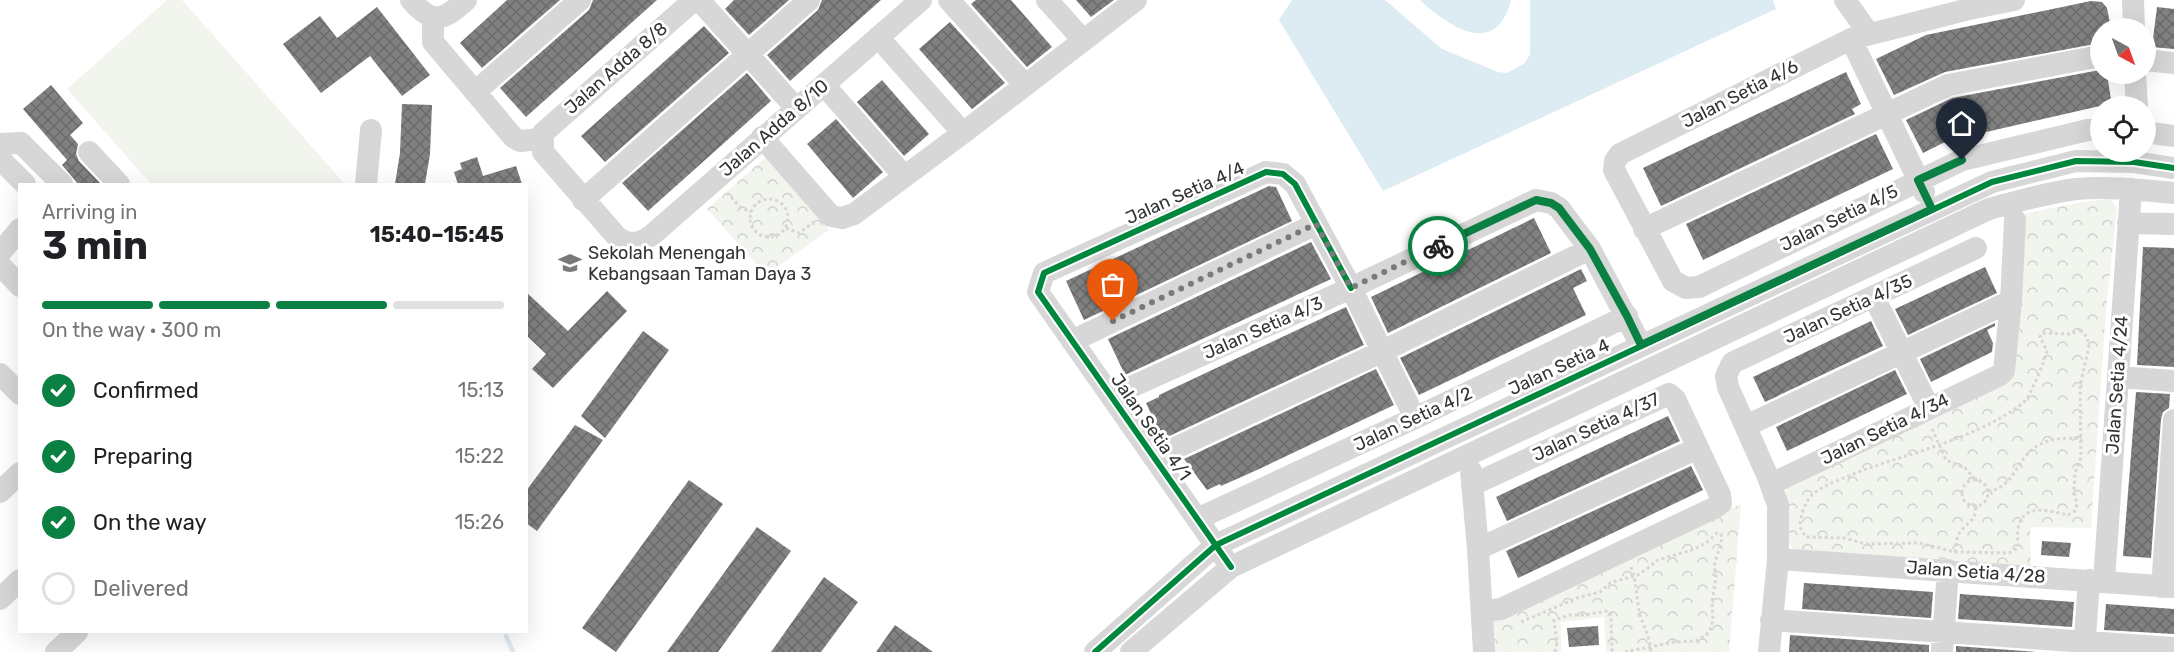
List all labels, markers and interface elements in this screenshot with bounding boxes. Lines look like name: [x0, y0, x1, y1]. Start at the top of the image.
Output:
street label: Jalan Adda 8/8: [560, 17, 672, 119]
north arrow: [2090, 18, 2156, 84]
map controls: [2090, 18, 2156, 162]
street label: Jalan Setia 4/6: [1678, 55, 1802, 133]
street label: Jalan Adda 8/10: [715, 75, 833, 181]
button: locate: [2090, 96, 2156, 162]
pin: [1936, 98, 1987, 160]
icon: home: [1945, 107, 1978, 140]
street label: Jalan Setia 4/4: [1122, 157, 1248, 229]
street label: Jalan Setia 4/5: [1777, 180, 1901, 256]
text: Arriving in: [42, 200, 137, 224]
courier: [1408, 216, 1468, 276]
text: 15:40–15:45: [370, 221, 504, 248]
text: 3 min: [42, 223, 148, 269]
icon: bike: [1422, 230, 1455, 263]
place label: Sekolah Menengah Kebangsaan Taman Daya 3: [588, 242, 811, 285]
school or university icon: Sekolah Menengah Kebangsaan Taman Daya 3: [557, 250, 583, 276]
pin: [1087, 259, 1138, 321]
icon: bag: [1096, 268, 1129, 301]
street label: Jalan Setia 4/35: [1780, 270, 1916, 348]
street label: Jalan Setia 4/3: [1200, 292, 1326, 364]
street label: Jalan Setia 4/24: [2101, 315, 2133, 455]
text: On the way · 300 m: [42, 318, 221, 342]
street label: Jalan Setia 4: [1505, 334, 1613, 400]
street label: Jalan Setia 4/1: [1106, 369, 1196, 485]
icon: check: [42, 374, 75, 407]
text: Confirmed: [93, 377, 199, 404]
text: 15:13: [458, 378, 504, 402]
street label: Jalan Setia 4/2: [1350, 382, 1476, 456]
street label: Jalan Setia 4/37: [1529, 388, 1663, 466]
street label: Jalan Setia 4/34: [1817, 388, 1953, 470]
icon: check: [42, 440, 75, 473]
text: Preparing: [93, 443, 193, 470]
text: 15:22: [455, 444, 504, 468]
icon: check: [42, 506, 75, 539]
text: On the way: [93, 509, 207, 536]
text: 15:26: [455, 510, 504, 534]
street label: Jalan Setia 4/28: [1906, 556, 2046, 588]
text: Delivered: [93, 575, 189, 602]

